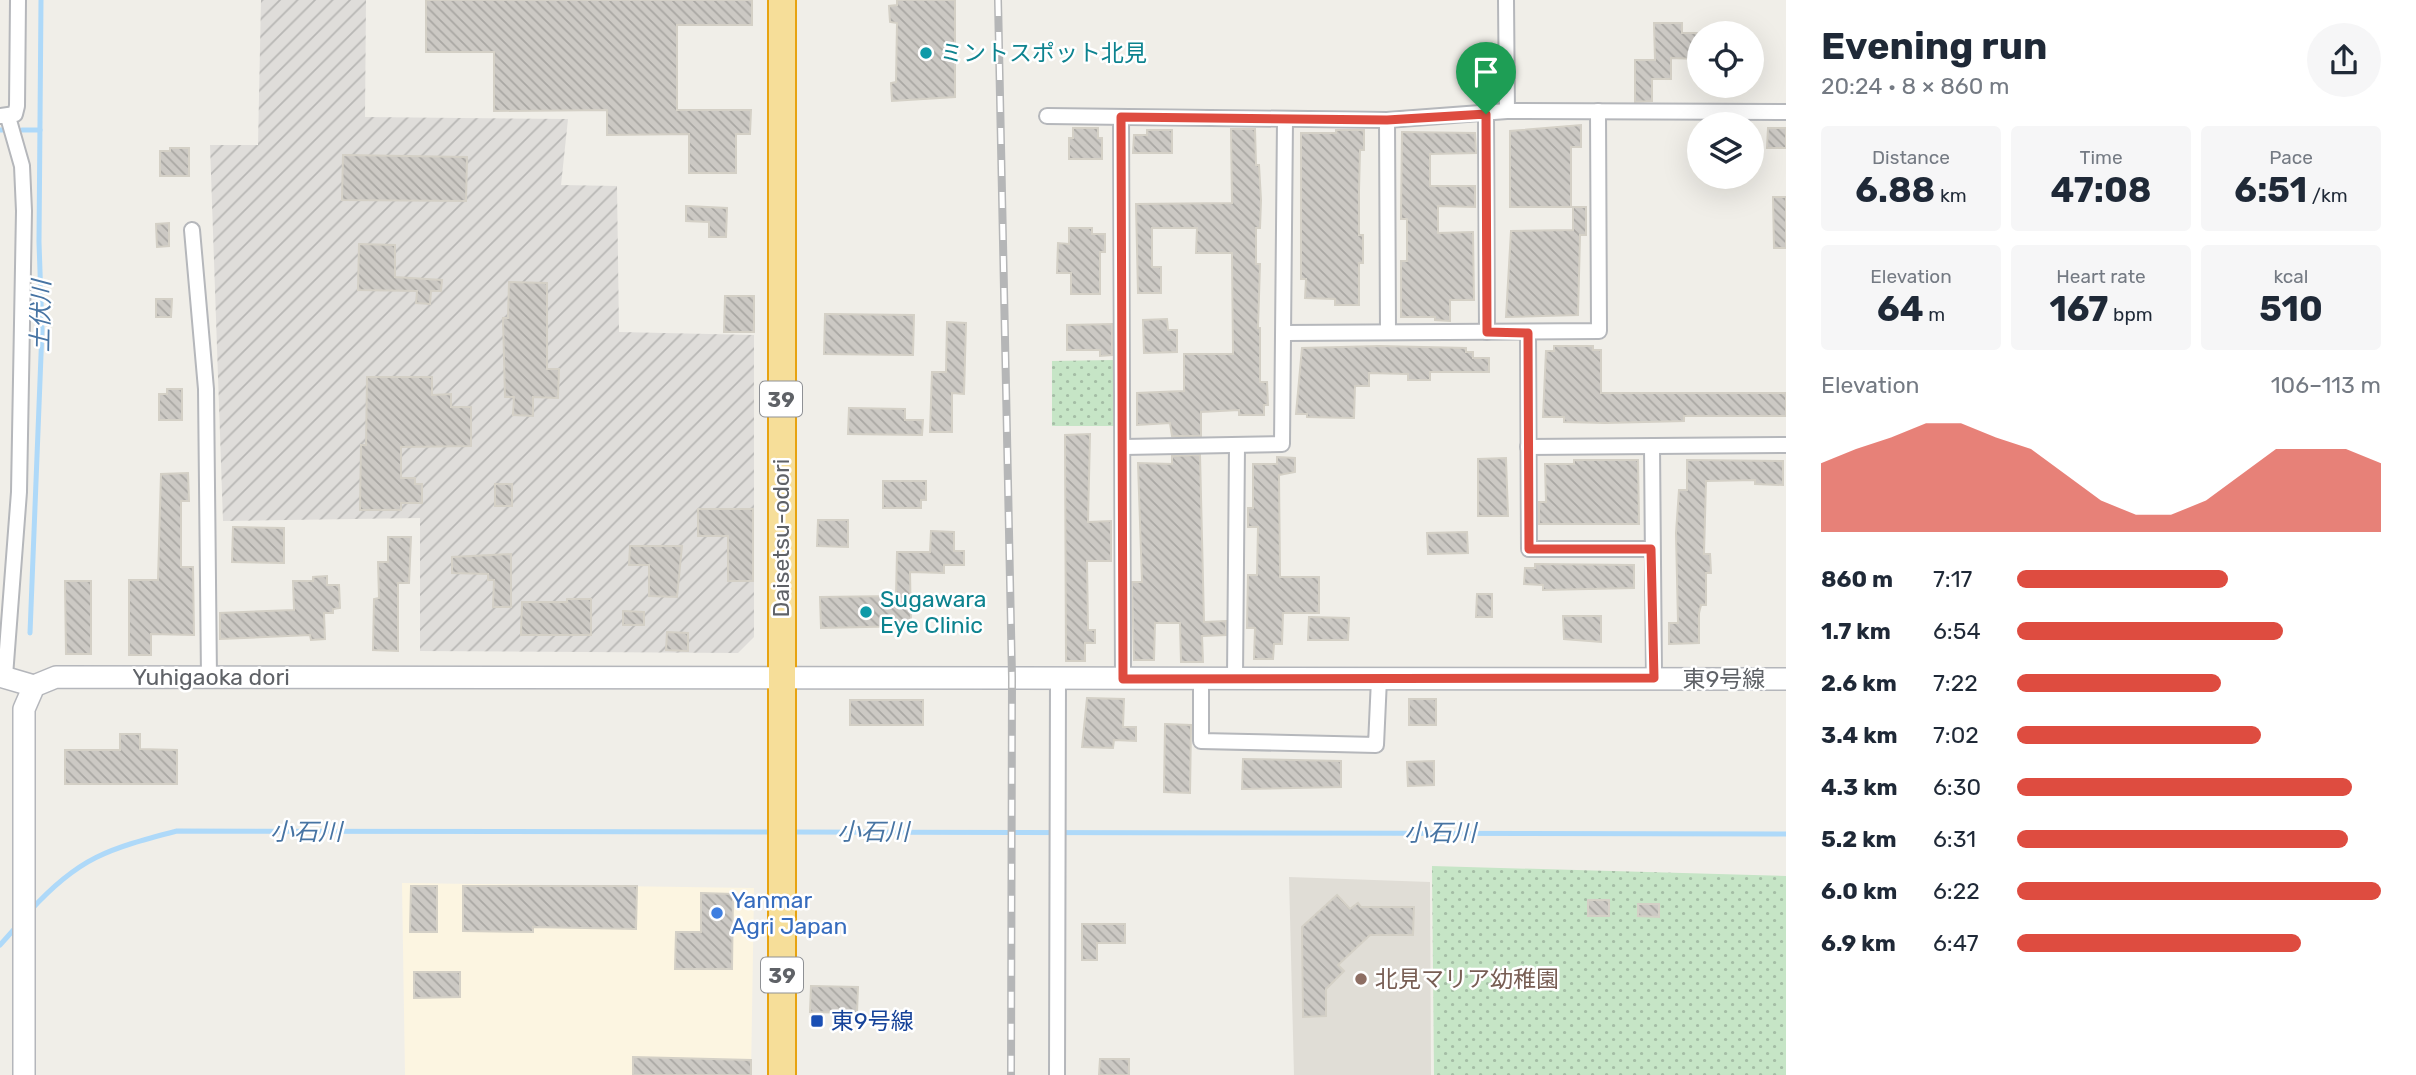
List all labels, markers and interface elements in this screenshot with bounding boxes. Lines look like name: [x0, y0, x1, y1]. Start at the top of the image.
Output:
map controls: [1687, 21, 1764, 189]
button: locate: [1687, 21, 1764, 98]
text: Evening run: [1821, 23, 2047, 69]
button: share: [2307, 23, 2381, 97]
place label: ミントスポット北見: [940, 39, 1147, 67]
pin: [1456, 42, 1516, 114]
marker: ミントスポット北見: [918, 45, 934, 61]
icon: arrive: [1467, 53, 1505, 91]
text: 20:24 · 8 × 860 m: [1821, 72, 2009, 100]
button: layers: [1687, 112, 1764, 189]
text: Distance: [1872, 146, 1950, 169]
text: Time: [2079, 146, 2123, 169]
text: Pace: [2269, 146, 2313, 169]
text: 6.88: [1855, 169, 1935, 211]
text: 47:08: [2051, 169, 2151, 211]
text: 6:51: [2234, 169, 2307, 211]
text: km: [1935, 184, 1967, 207]
text: /km: [2307, 184, 2348, 207]
text: Elevation: [1870, 265, 1952, 288]
text: Heart rate: [2056, 265, 2146, 288]
text: kcal: [2274, 265, 2308, 288]
water label: 土伏川: [26, 277, 56, 352]
text: 64: [1877, 288, 1924, 330]
text: 167: [2049, 288, 2108, 330]
text: 510: [2259, 288, 2323, 330]
text: m: [1924, 303, 1945, 326]
text: bpm: [2108, 303, 2153, 326]
text: Elevation: [1821, 371, 1920, 399]
text: 106–113 m: [2271, 371, 2381, 399]
road number: 39: [760, 382, 802, 416]
street label: Daisetsu-odori: [767, 459, 795, 617]
text: 860 m: [1821, 565, 1893, 593]
text: 7:17: [1933, 565, 1972, 593]
place label: Sugawara Eye Clinic: [880, 585, 987, 639]
marker: Sugawara Eye Clinic: [858, 604, 874, 620]
text: 1.7 km: [1821, 617, 1891, 645]
text: 6:54: [1933, 617, 1981, 645]
street label: Yuhigaoka dori: [132, 663, 290, 691]
street label: 東9号線: [1683, 665, 1765, 693]
text: 2.6 km: [1821, 669, 1897, 697]
text: 7:22: [1933, 669, 1978, 697]
text: 3.4 km: [1821, 721, 1898, 749]
text: 7:02: [1933, 721, 1979, 749]
text: 4.3 km: [1821, 773, 1898, 801]
text: 6:30: [1933, 773, 1981, 801]
water label: 小石川: [270, 818, 345, 846]
water label: 小石川: [837, 818, 912, 846]
water label: 小石川: [1404, 819, 1479, 847]
text: 5.2 km: [1821, 825, 1897, 853]
text: 6:31: [1933, 825, 1976, 853]
text: 6.0 km: [1821, 877, 1897, 905]
text: 6:22: [1933, 877, 1980, 905]
place label: Yanmar Agri Japan: [731, 886, 847, 940]
marker: Yanmar Agri Japan: [709, 905, 725, 921]
text: 6.9 km: [1821, 929, 1896, 957]
text: 6:47: [1933, 929, 1978, 957]
road number: 39: [761, 958, 803, 992]
place label: 北見マリア幼稚園: [1375, 965, 1559, 993]
marker: 北見マリア幼稚園: [1353, 971, 1369, 987]
place label: 東9号線: [831, 1007, 914, 1035]
marker: 東9号線: [809, 1013, 825, 1029]

